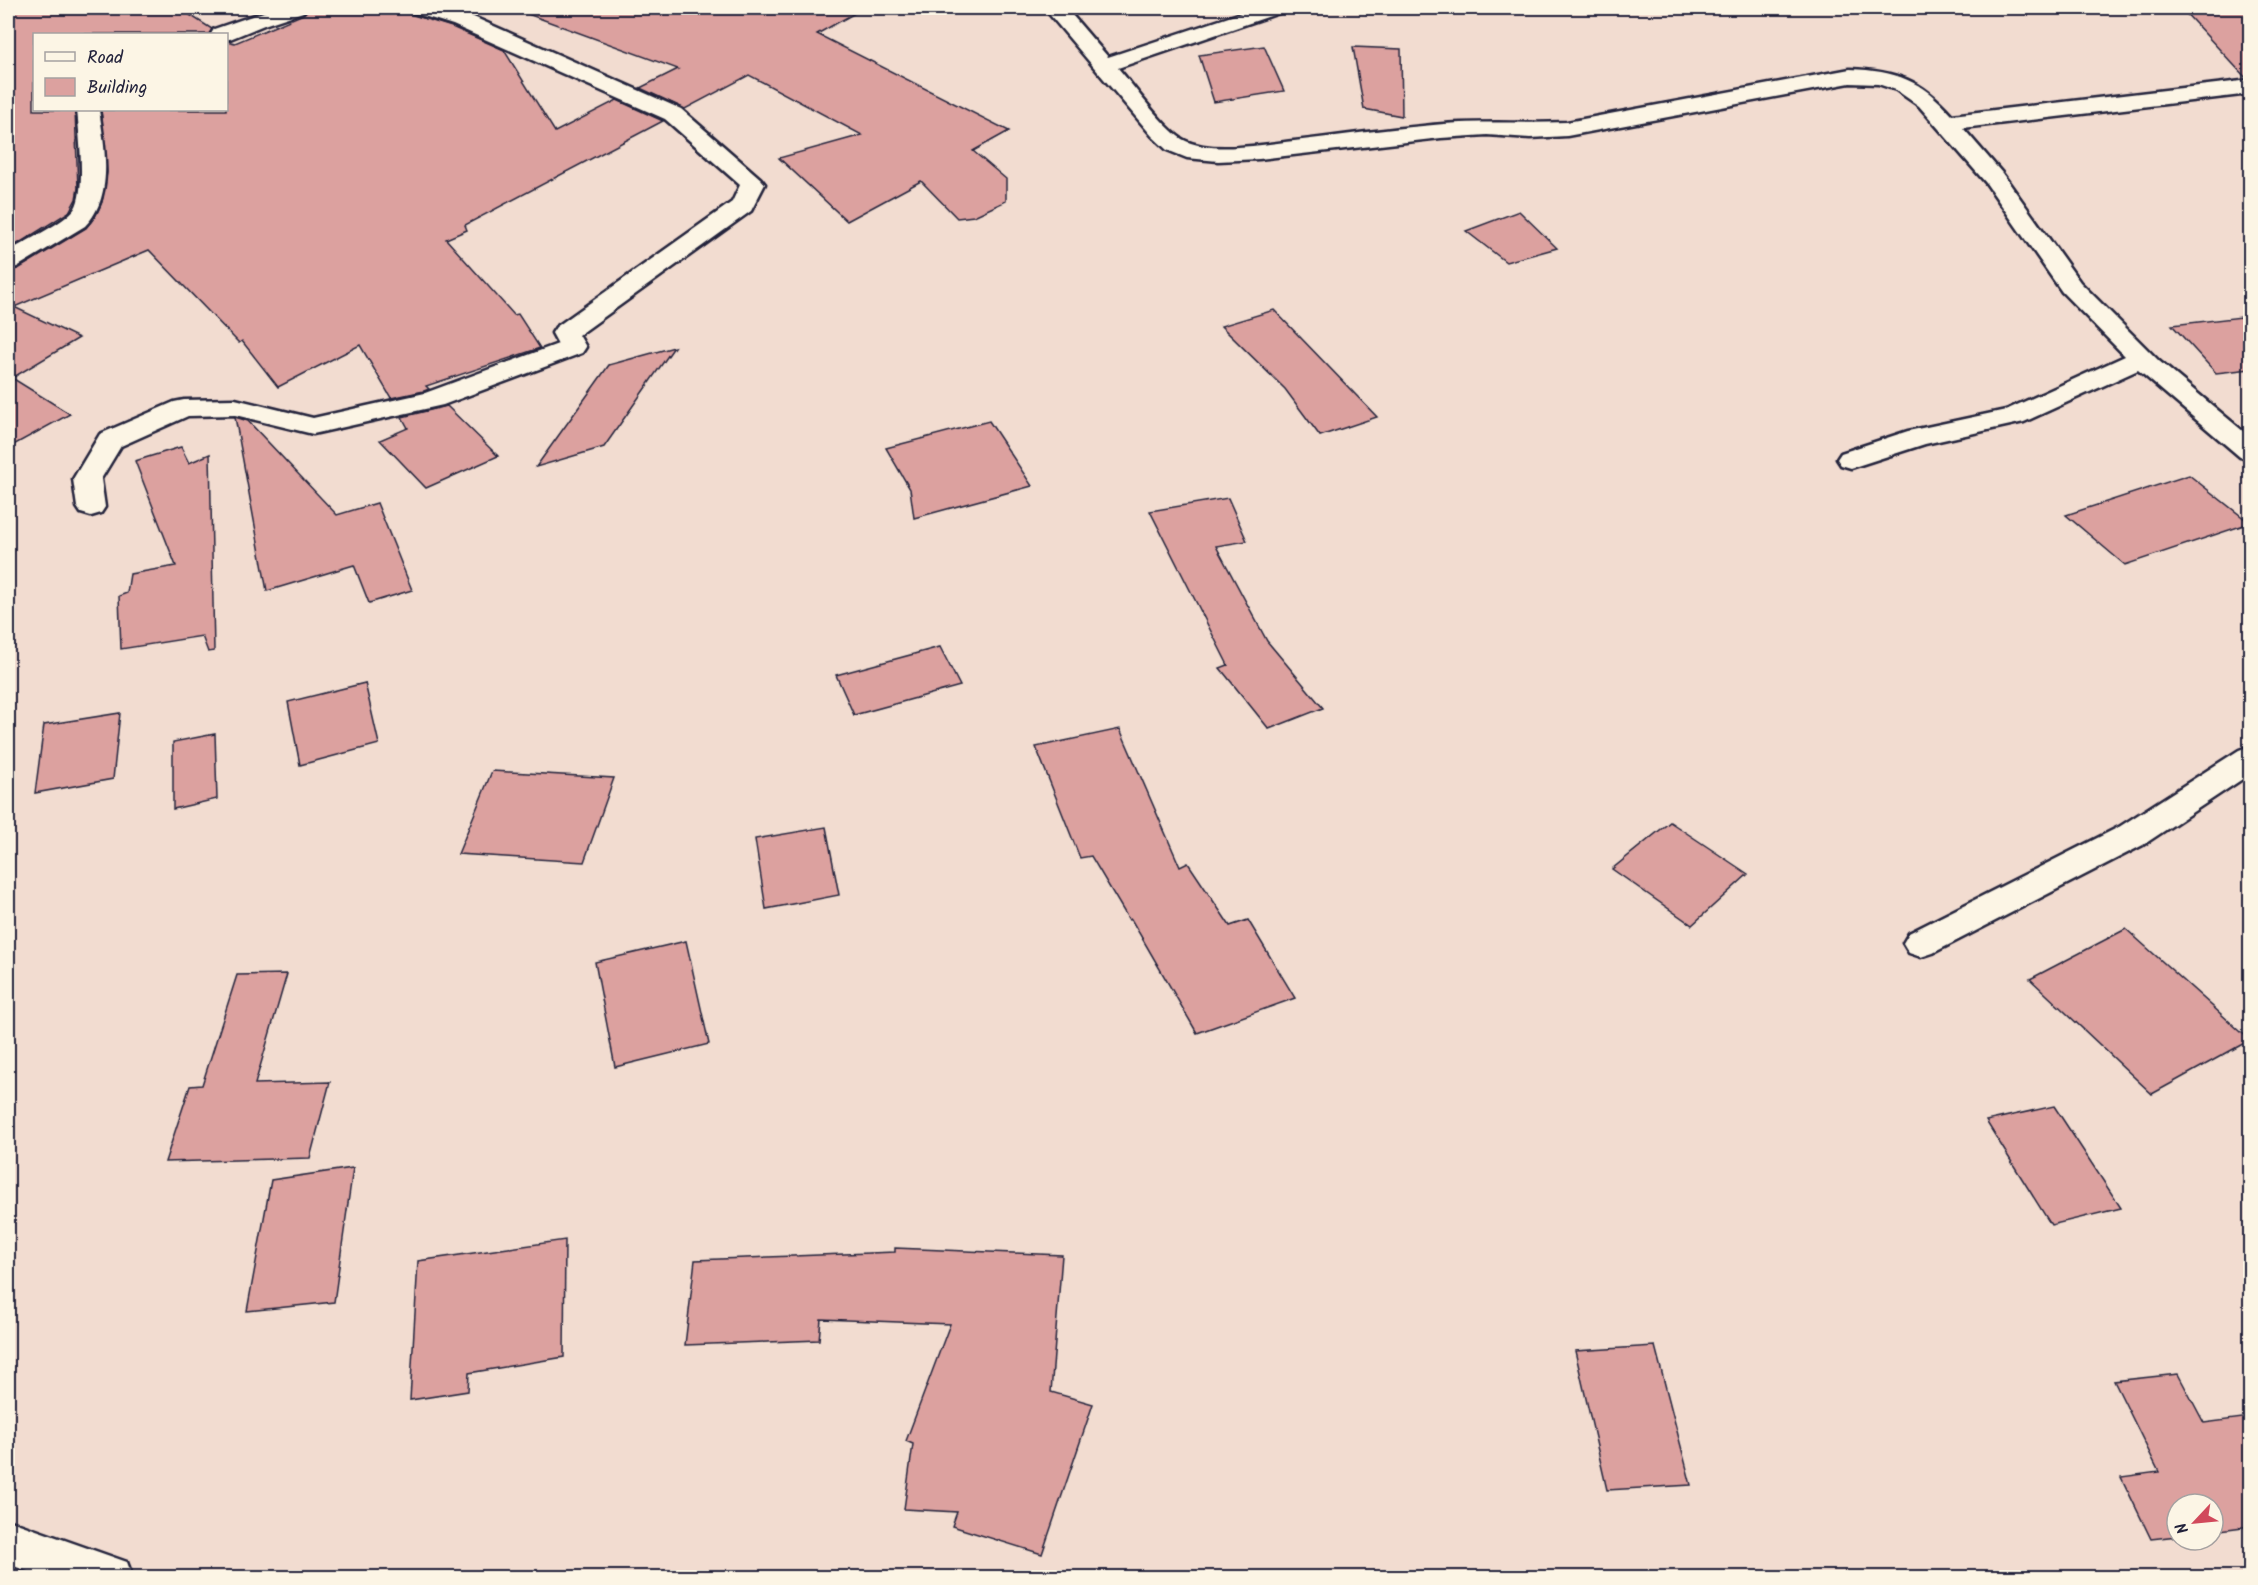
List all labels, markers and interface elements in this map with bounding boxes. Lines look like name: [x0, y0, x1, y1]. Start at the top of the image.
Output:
legend: [33, 33, 228, 111]
text: Road: [87, 44, 124, 73]
text: Building: [87, 74, 147, 103]
north arrow: [2165, 1492, 2225, 1552]
text: N: [2169, 1518, 2196, 1538]

